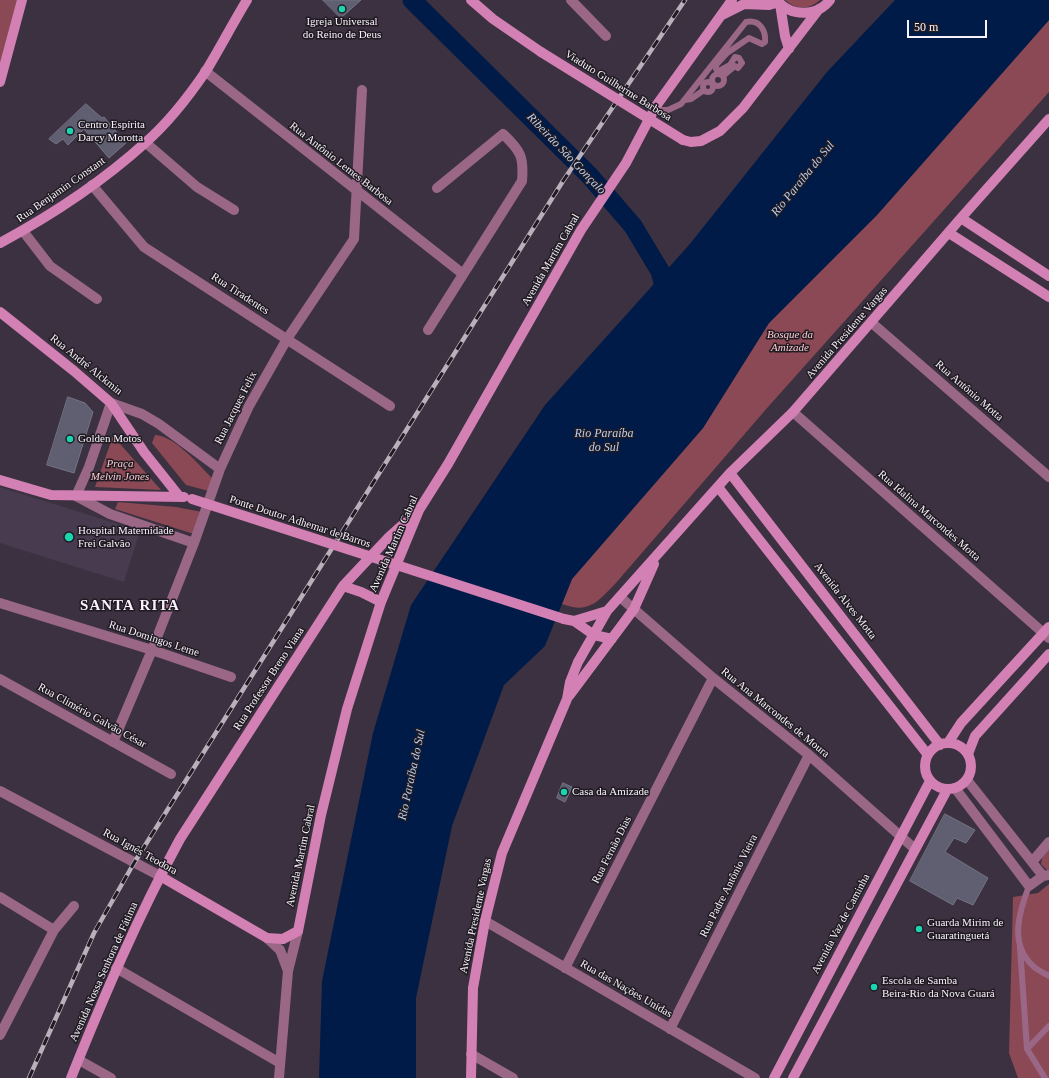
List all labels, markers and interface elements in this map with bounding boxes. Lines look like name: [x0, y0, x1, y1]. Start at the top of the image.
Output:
marker: Igreja Universal do Reino de Deus: [337, 4, 347, 14]
scale bar: [909, 12, 989, 38]
place label: Igreja Universal do Reino de Deus: [303, 15, 381, 41]
text: 50 m: [914, 20, 938, 34]
street label: Viaduto Guilherme Barbosa: [562, 48, 674, 124]
water label: Ribeirão São Gonçalo: [524, 110, 608, 198]
place label: Centro Espírita Darcy Morotta: [78, 118, 145, 144]
street label: Rua Antônio Lemes Barbosa: [287, 120, 395, 208]
marker: Centro Espírita Darcy Morotta: [65, 126, 75, 136]
water label: Rio Paraíba do Sul: [768, 139, 838, 219]
street label: Rua Benjamin Constant: [14, 154, 108, 226]
street label: Avenida Martim Cabral: [519, 212, 583, 308]
street label: Rua Tiradentes: [209, 270, 271, 318]
street label: Avenida Presidente Vargas: [803, 284, 891, 382]
park label: Bosque da Amizade: [767, 328, 813, 354]
street label: Rua André Alckmin: [47, 332, 125, 398]
street label: Rua Antônio Motta: [932, 358, 1006, 424]
street label: Rua Jacques Felix: [212, 369, 260, 447]
water label: Rio Paraíba do Sul: [575, 427, 633, 455]
place label: Golden Motos: [78, 432, 141, 446]
marker: Golden Motos: [65, 434, 75, 444]
park label: Praça Melvin Jones: [91, 457, 149, 483]
street label: Rua Idalina Marcondes Motta: [875, 468, 983, 564]
street label: Ponte Doutor Adhemar de Barros: [228, 493, 372, 551]
street label: Avenida Martim Cabral: [367, 494, 421, 594]
place label: Hospital Maternidade Frei Galvão: [78, 524, 174, 550]
marker: Hospital Maternidade Frei Galvão: [63, 531, 75, 543]
street label: Avenida Alves Motta: [811, 560, 879, 642]
district label: SANTA RITA: [80, 597, 180, 615]
street label: Rua Domingos Leme: [107, 618, 201, 660]
street label: Rua Professor Breno Viana: [231, 625, 307, 733]
street label: Rua Ana Marcondes de Moura: [718, 665, 832, 761]
street label: Rua Climério Galvão César: [35, 681, 149, 751]
water label: Rio Paraíba do Sul: [395, 728, 429, 822]
place label: Casa da Amizade: [572, 785, 649, 799]
marker: Casa da Amizade: [559, 787, 569, 797]
street label: Avenida Martim Cabral: [284, 804, 318, 908]
street label: Rua Fernão Dias: [589, 814, 635, 886]
street label: Rua Ignês Teodora: [101, 826, 179, 878]
street label: Rua Padre Antônio Vieira: [697, 832, 761, 940]
street label: Avenida Presidente Vargas: [457, 857, 495, 975]
street label: Avenida Vaz de Caminha: [809, 872, 873, 976]
street label: Avenida Nossa Senhora de Fátima: [67, 900, 141, 1044]
place label: Guarda Mirim de Guaratinguetá: [927, 916, 1003, 942]
marker: Guarda Mirim de Guaratinguetá: [914, 924, 924, 934]
street label: Rua das Nações Unidas: [578, 957, 674, 1021]
place label: Escola de Samba Beira-Rio da Nova Guará: [882, 974, 995, 1000]
marker: Escola de Samba Beira-Rio da Nova Guará: [869, 982, 879, 992]

